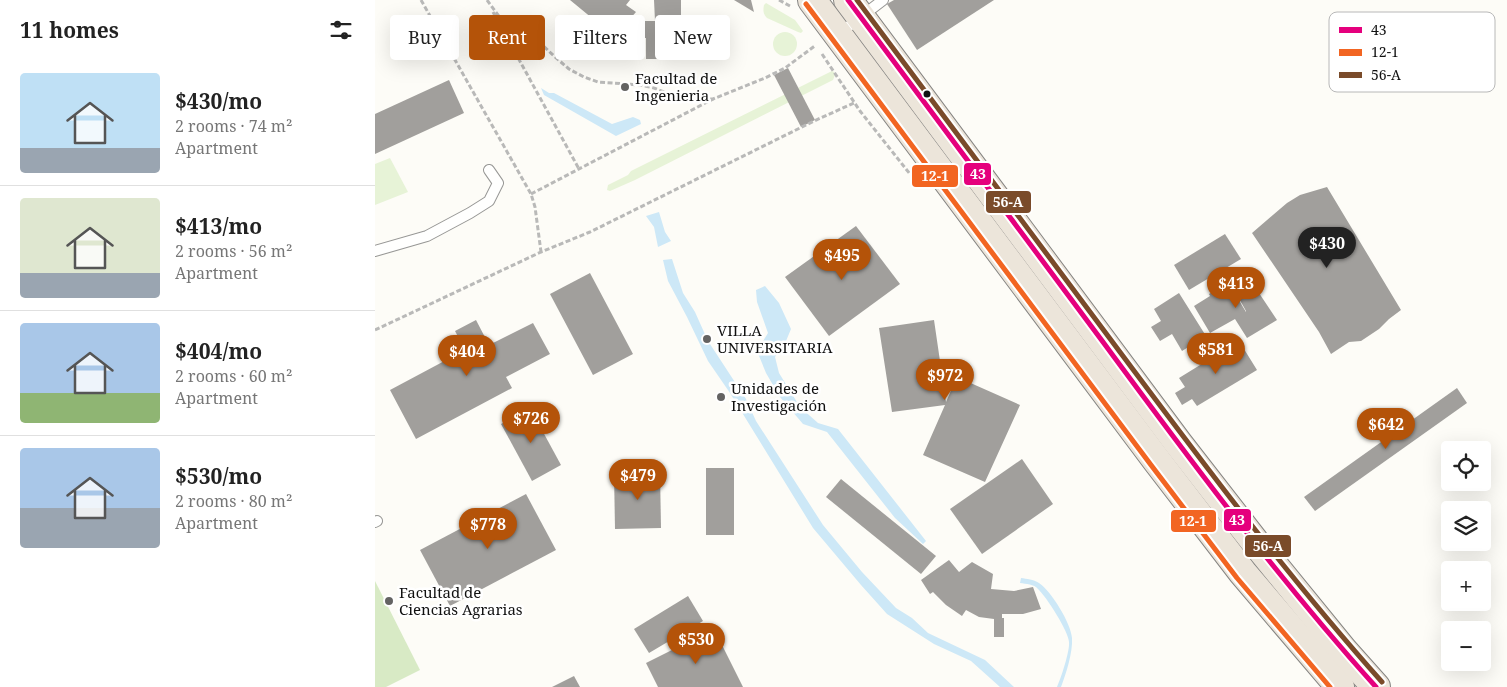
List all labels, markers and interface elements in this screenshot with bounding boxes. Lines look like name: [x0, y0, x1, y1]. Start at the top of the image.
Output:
legend: [1329, 12, 1495, 92]
chip: Buy: [390, 15, 459, 60]
chip: Rent: [469, 15, 545, 60]
chip: Filters: [555, 15, 645, 60]
chip: New: [655, 15, 730, 60]
text: 11 homes: [20, 16, 119, 44]
icon: filters: [327, 16, 355, 44]
text: 43: [1371, 20, 1387, 39]
text: 12-1: [1371, 42, 1399, 61]
text: 56-A: [1371, 65, 1401, 84]
place label: Facultad de Ingenieria: [635, 68, 717, 105]
marker: Facultad de Ingenieria: [619, 81, 631, 93]
text: $430/mo: [175, 87, 262, 115]
unlabelled marker: [922, 89, 932, 99]
icon: home: [60, 93, 120, 153]
text: 2 rooms · 74 m²: [175, 115, 292, 137]
text: Apartment: [175, 137, 258, 159]
line badge: 43: [963, 162, 992, 186]
line badge: 12-1: [911, 164, 959, 188]
text: 43: [970, 164, 986, 183]
text: 12-1: [921, 166, 949, 185]
line badge: 56-A: [985, 190, 1032, 214]
text: 56-A: [993, 192, 1024, 211]
text: $413/mo: [175, 212, 262, 240]
icon: home: [60, 218, 120, 278]
pin: $430: [1297, 226, 1357, 269]
text: $430: [1309, 232, 1345, 254]
pin: $495: [812, 238, 872, 281]
text: 2 rooms · 56 m²: [175, 240, 292, 262]
text: $495: [824, 244, 860, 266]
text: Apartment: [175, 262, 258, 284]
pin: $413: [1206, 266, 1266, 309]
text: $413: [1218, 272, 1254, 294]
place label: VILLA UNIVERSITARIA: [717, 320, 833, 357]
pin: $581: [1186, 332, 1246, 375]
marker: VILLA UNIVERSITARIA: [701, 333, 713, 345]
pin: $404: [437, 334, 497, 377]
text: $404/mo: [175, 337, 262, 365]
text: $581: [1198, 338, 1234, 360]
text: $404: [449, 340, 485, 362]
icon: home: [60, 343, 120, 403]
pin: $972: [915, 358, 975, 401]
text: $972: [927, 364, 963, 386]
text: 2 rooms · 60 m²: [175, 365, 292, 387]
place label: Unidades de Investigación: [731, 378, 827, 415]
text: Apartment: [175, 387, 258, 409]
marker: Unidades de Investigación: [715, 391, 727, 403]
pin: $726: [501, 402, 561, 444]
text: $726: [513, 407, 549, 429]
pin: $642: [1356, 408, 1416, 450]
text: $642: [1368, 413, 1404, 435]
map controls: [1441, 441, 1491, 671]
button: locate: [1441, 441, 1491, 491]
pin: $479: [608, 458, 668, 501]
text: $530/mo: [175, 462, 262, 490]
text: $479: [620, 464, 656, 486]
icon: home: [60, 468, 120, 528]
text: 2 rooms · 80 m²: [175, 490, 292, 512]
button: layers: [1441, 501, 1491, 551]
pin: $778: [458, 508, 518, 550]
line badge: 43: [1223, 508, 1252, 532]
line badge: 12-1: [1170, 509, 1217, 533]
text: 43: [1229, 510, 1245, 529]
text: 12-1: [1179, 511, 1207, 530]
text: Apartment: [175, 512, 258, 534]
text: $778: [470, 513, 506, 535]
line badge: 56-A: [1244, 534, 1292, 558]
text: 56-A: [1253, 536, 1284, 555]
button: +: [1441, 561, 1491, 611]
place label: Facultad de Ciencias Agrarias: [399, 582, 523, 619]
marker: Facultad de Ciencias Agrarias: [383, 595, 395, 607]
button: −: [1441, 621, 1491, 671]
pin: $530: [666, 622, 726, 665]
text: $530: [678, 628, 714, 650]

